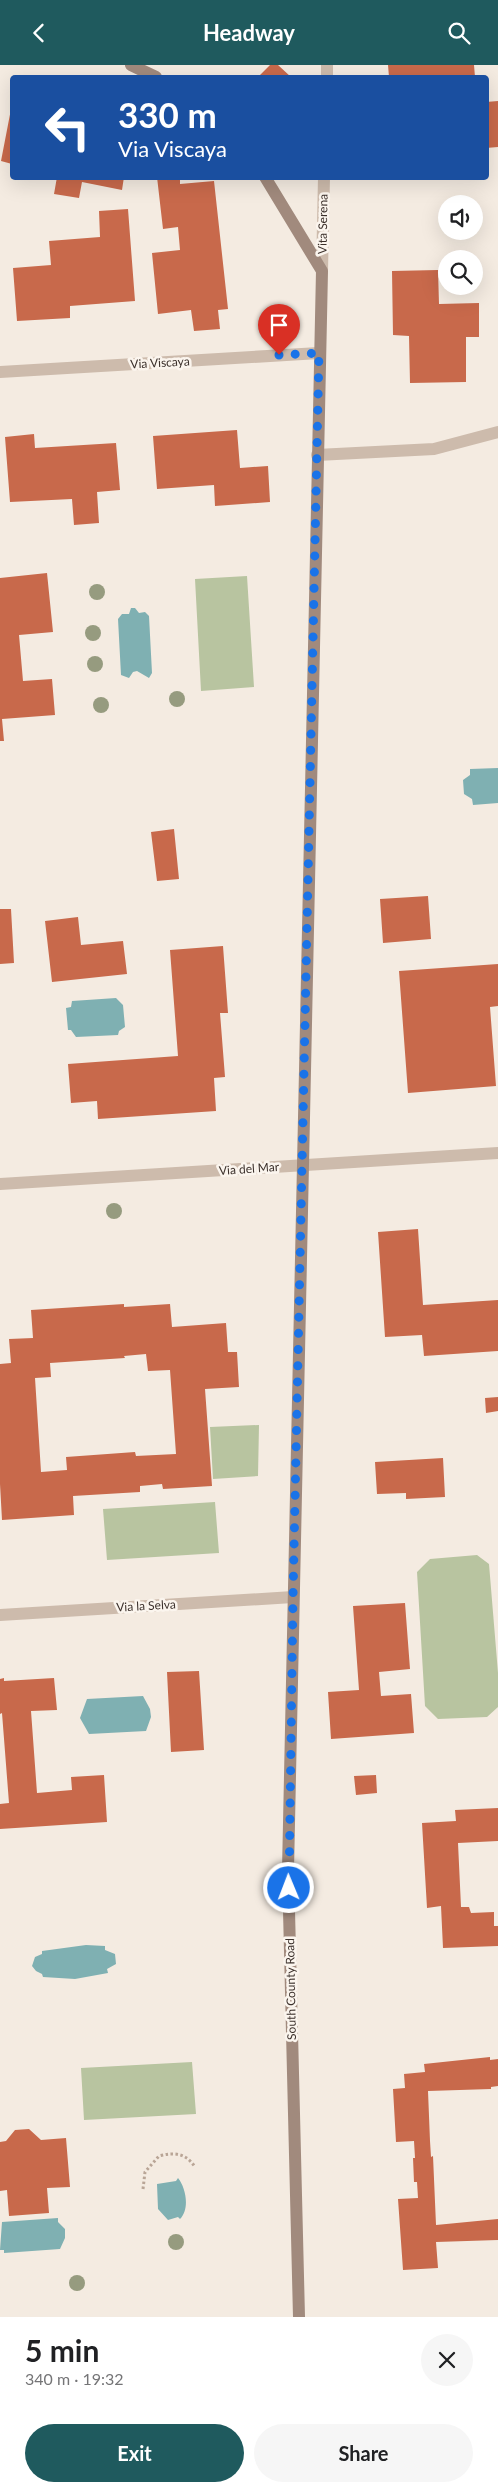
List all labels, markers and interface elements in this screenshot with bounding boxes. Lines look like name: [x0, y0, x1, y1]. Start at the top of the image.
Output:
icon: back: [25, 19, 53, 47]
text: Headway: [203, 19, 295, 46]
icon: search: [445, 19, 473, 47]
text: 330 m: [118, 93, 217, 135]
icon: left: [35, 95, 100, 160]
text: Via Viscaya: [118, 135, 227, 162]
street label: Vita Serena: [314, 194, 331, 254]
map controls: [438, 195, 483, 295]
button: sound: [438, 195, 483, 240]
button: search: [438, 250, 483, 295]
pin: [258, 304, 300, 355]
icon: arrive: [265, 311, 293, 339]
street label: Via Viscaya: [130, 353, 190, 372]
street label: Via del Mar: [218, 1159, 280, 1178]
street label: Via la Selva: [116, 1596, 176, 1615]
position arrow: [262, 1861, 314, 1913]
street label: South County Road: [282, 1938, 299, 2040]
text: 5 min: [25, 2332, 99, 2368]
button: close: [421, 2334, 473, 2386]
text: 340 m · 19:32: [25, 2369, 124, 2388]
button: Exit: [25, 2424, 244, 2482]
button: Share: [254, 2424, 473, 2482]

